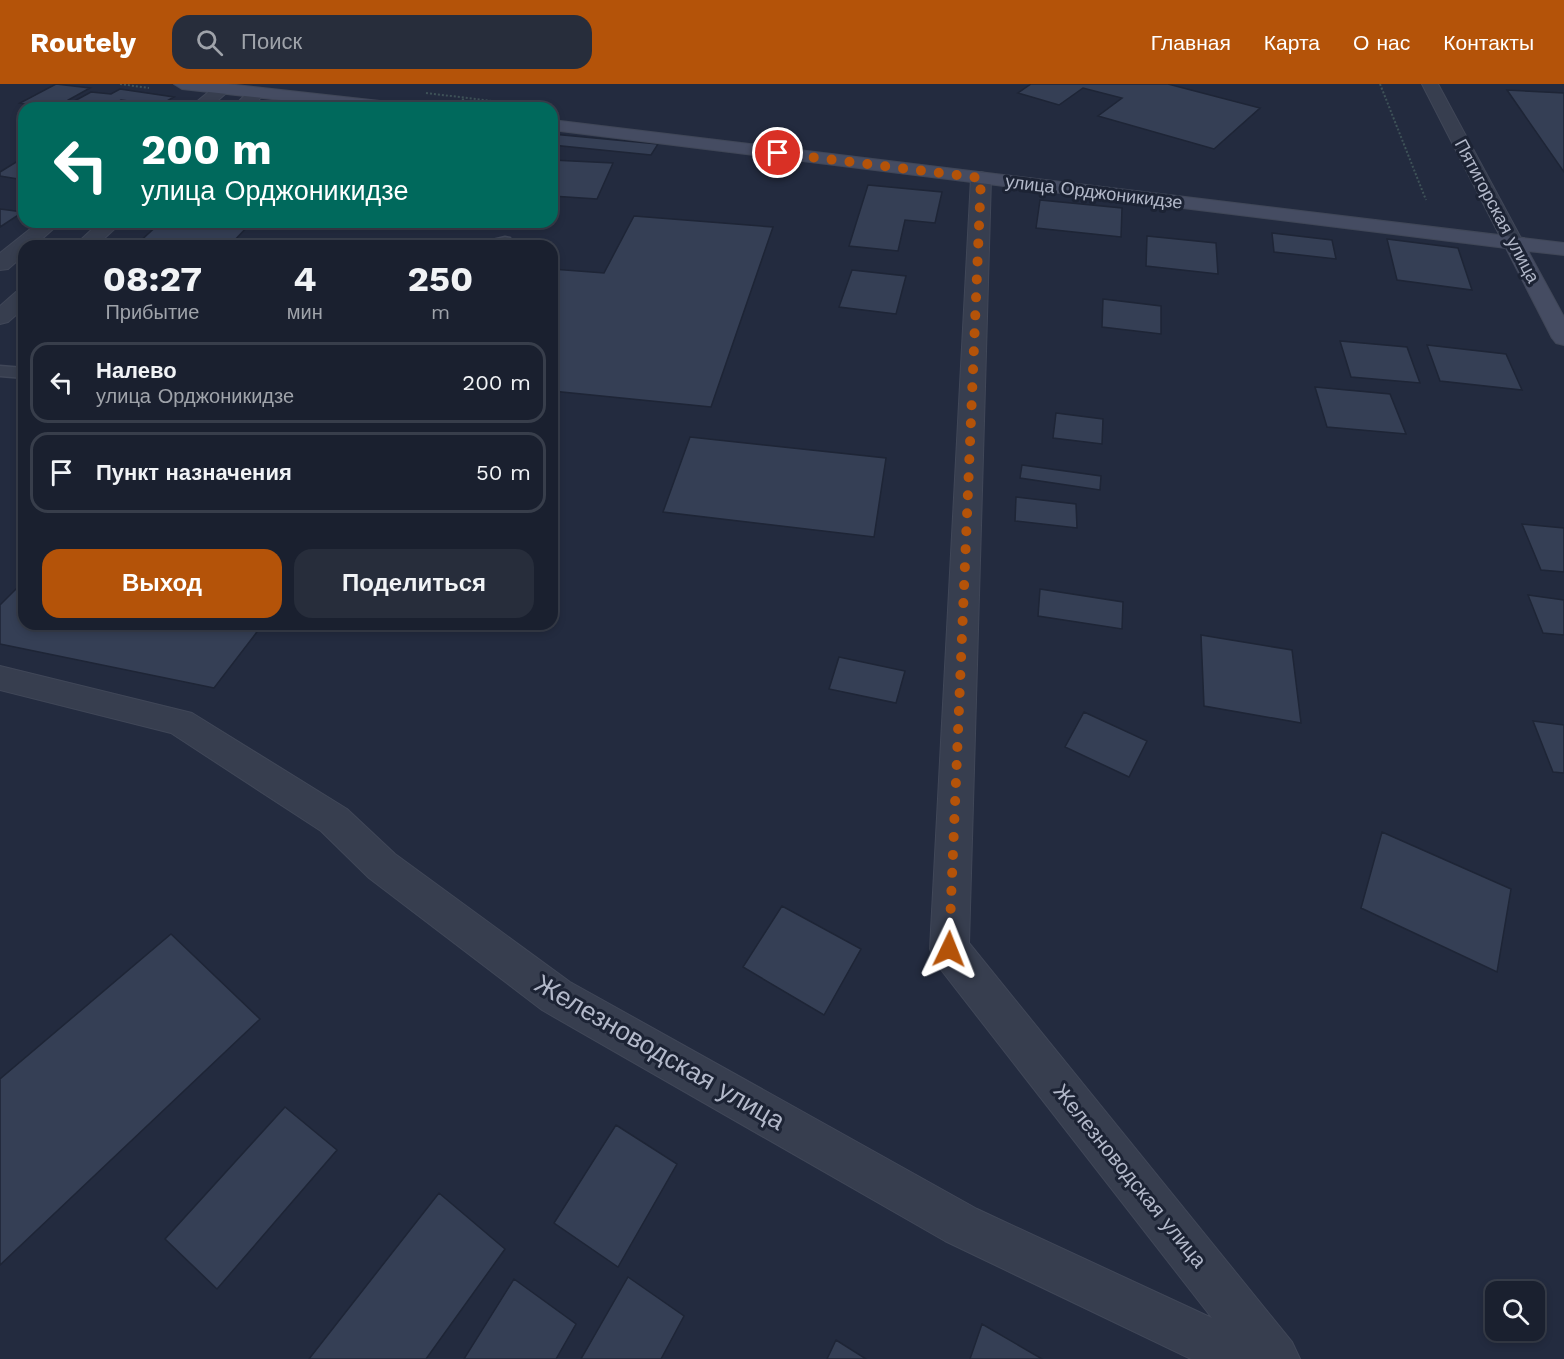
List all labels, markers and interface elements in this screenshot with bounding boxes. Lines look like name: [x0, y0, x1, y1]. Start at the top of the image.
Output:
search box: [172, 15, 592, 69]
text: Routely: [30, 26, 136, 59]
icon: search: [193, 26, 226, 59]
text: Поиск: [241, 29, 302, 54]
text: Главная: [1151, 30, 1231, 55]
text: Карта: [1264, 30, 1320, 55]
text: О нас: [1353, 30, 1410, 55]
text: Контакты: [1443, 30, 1534, 55]
text: 200 m: [141, 125, 272, 174]
icon: left: [42, 126, 120, 204]
pin: [752, 127, 803, 178]
street label: Пятигорская улица: [1451, 135, 1545, 287]
icon: arrive: [761, 136, 794, 169]
street label: улица Орджоникидзе: [1004, 170, 1184, 213]
text: улица Орджоникидзе: [141, 175, 408, 207]
text: 08:27: [103, 258, 202, 300]
text: 4: [293, 258, 316, 300]
text: 250: [408, 258, 473, 300]
text: Прибытие: [105, 300, 199, 324]
text: мин: [287, 300, 323, 324]
text: m: [431, 300, 450, 324]
text: Налево: [96, 358, 177, 383]
icon: left: [45, 366, 78, 399]
text: 200 m: [462, 370, 531, 395]
text: улица Орджоникидзе: [96, 384, 294, 408]
icon: arrive: [45, 456, 78, 489]
text: Пункт назначения: [96, 460, 292, 485]
text: 50 m: [476, 460, 531, 485]
button: Выход: [42, 549, 282, 618]
button: Поделиться: [294, 549, 534, 618]
position arrow: [917, 917, 981, 981]
street label: Железноводская улица: [530, 968, 791, 1136]
street label: Железноводская улица: [1049, 1079, 1212, 1273]
map controls: [1485, 1281, 1545, 1341]
button: search: [1485, 1281, 1545, 1341]

